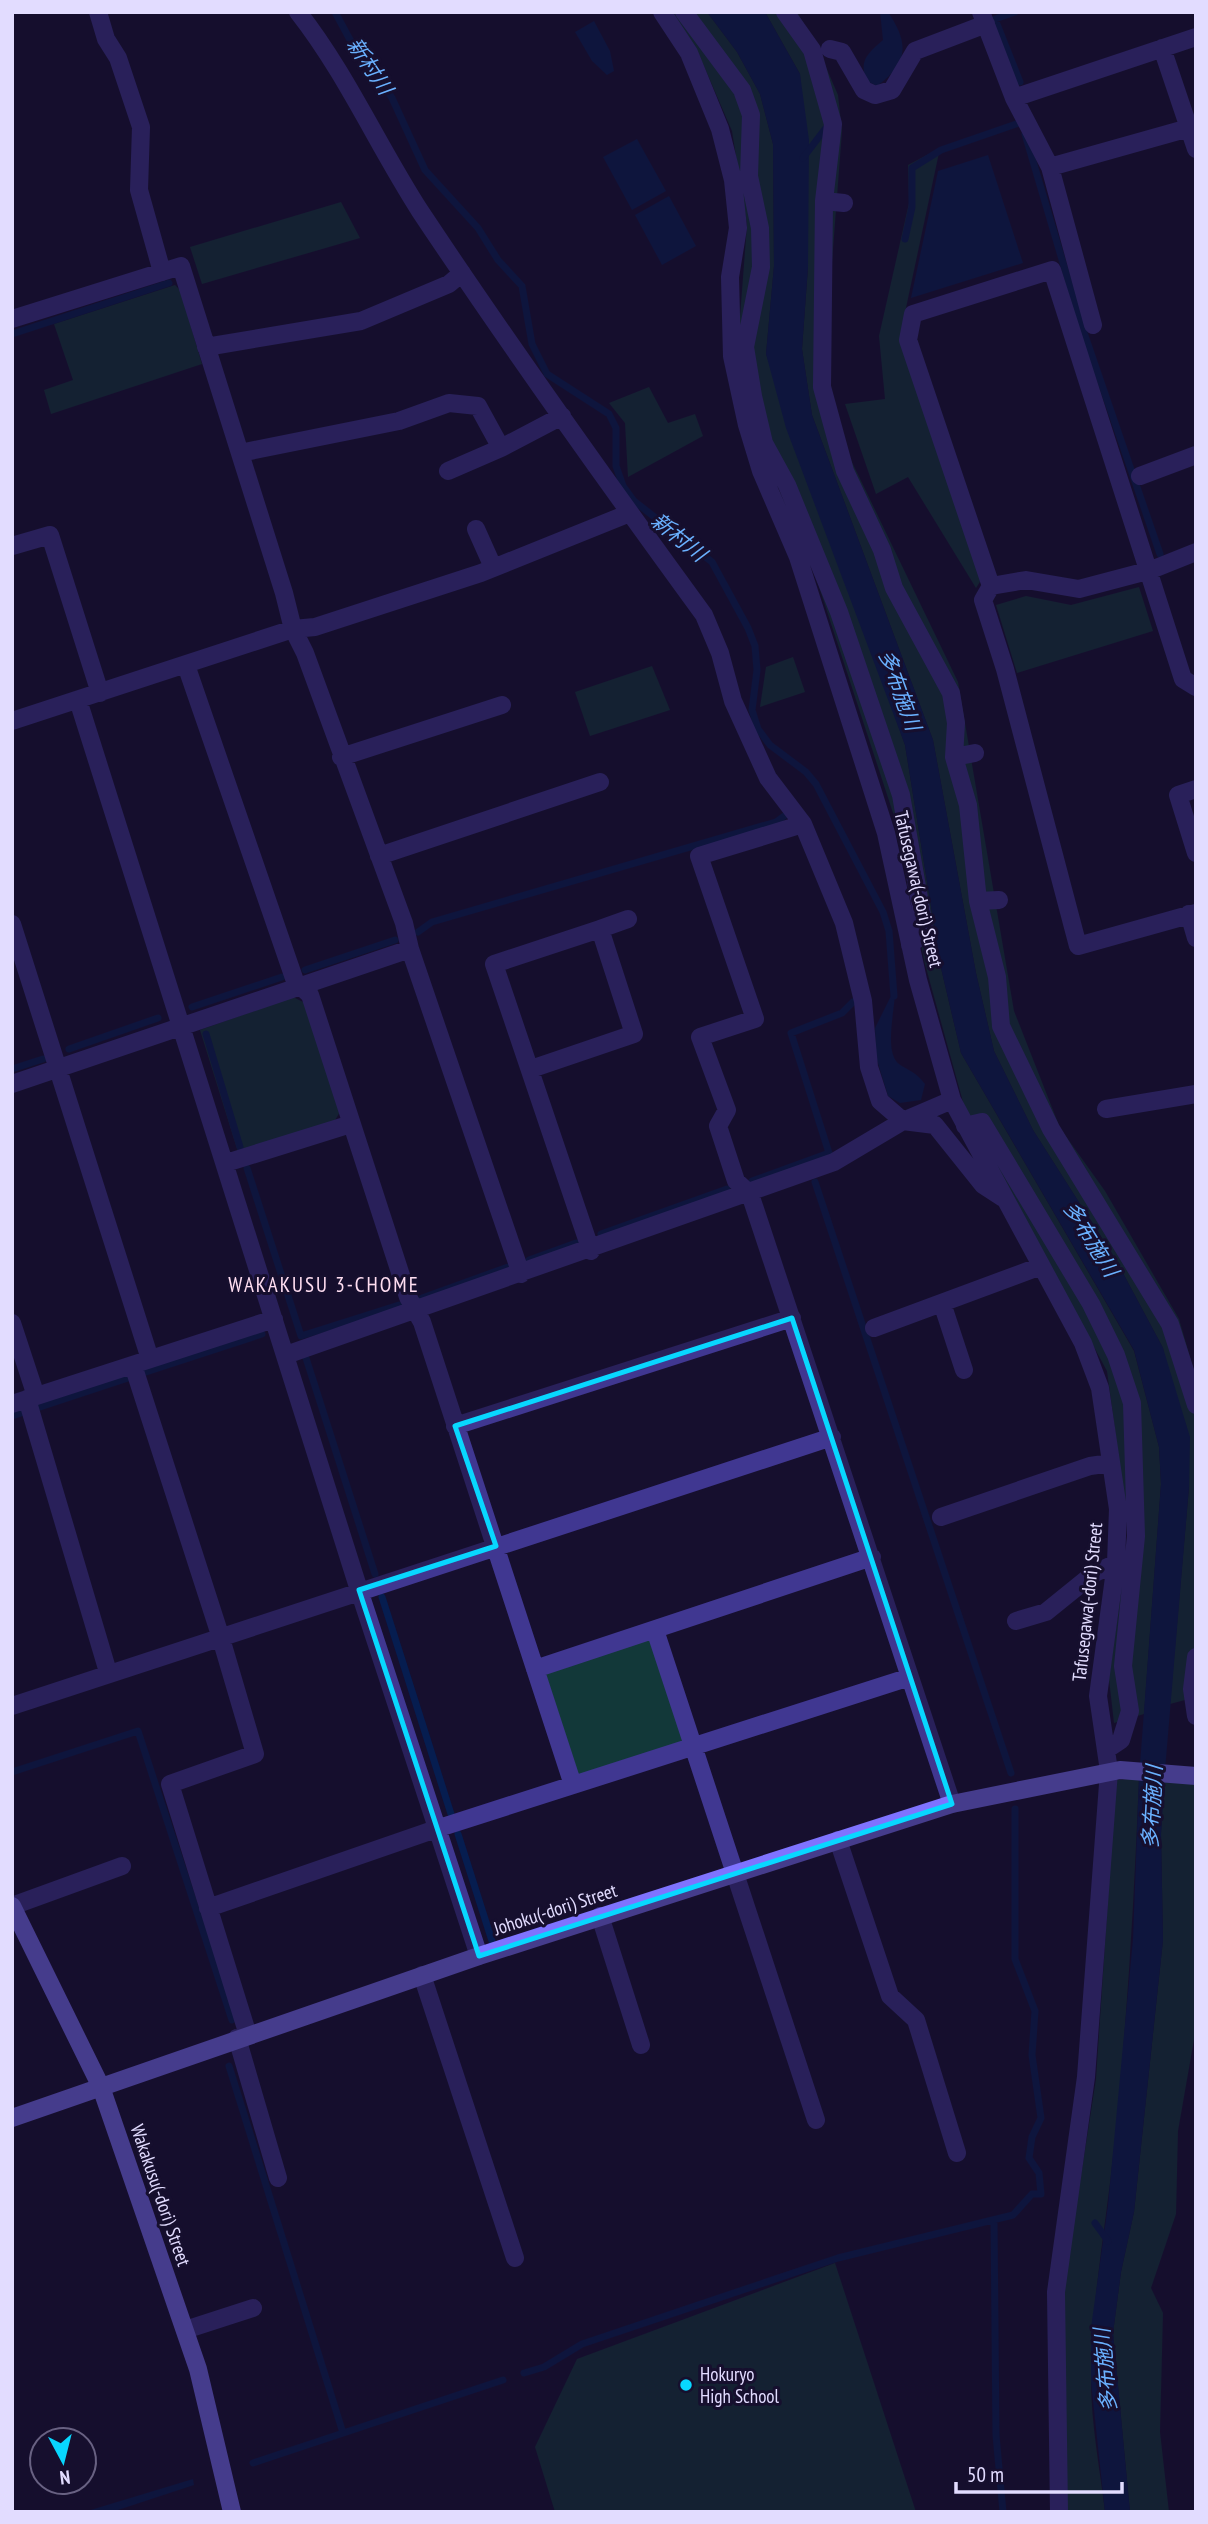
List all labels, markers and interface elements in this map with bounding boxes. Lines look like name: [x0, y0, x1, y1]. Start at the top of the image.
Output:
water label: 新村川: [341, 32, 400, 101]
water label: 新村川: [646, 507, 714, 569]
water label: 多布施川: [873, 646, 928, 736]
street label: Tafusegawa(-dori) Street: [889, 809, 949, 970]
water label: 多布施川: [1057, 1196, 1126, 1283]
district label: WAKAKUSU 3-CHOME: [228, 1271, 420, 1298]
street label: Tafusegawa(-dori) Street: [1067, 1521, 1107, 1683]
water label: 多布施川: [1136, 1762, 1168, 1850]
street label: Johoku(-dori) Street: [489, 1878, 620, 1941]
street label: Wakakusu(-dori) Street: [126, 2121, 197, 2270]
water label: 多布施川: [1088, 2325, 1122, 2413]
place label: Hokuryo High School: [700, 2362, 780, 2408]
marker: Hokuryo High School: [678, 2377, 694, 2393]
north arrow: [28, 2426, 98, 2496]
scale bar: [956, 2450, 1122, 2494]
text: 50 m: [967, 2461, 1004, 2488]
text: N: [59, 2465, 72, 2490]

